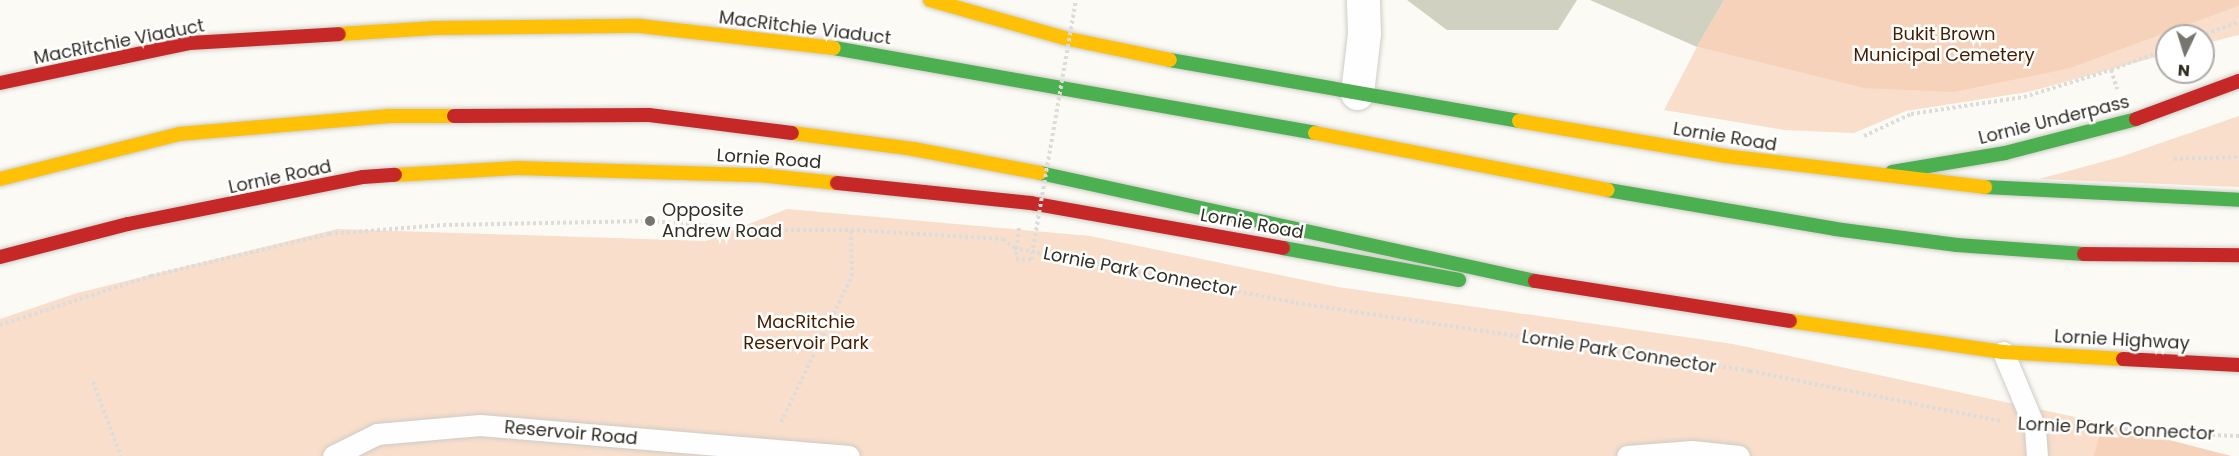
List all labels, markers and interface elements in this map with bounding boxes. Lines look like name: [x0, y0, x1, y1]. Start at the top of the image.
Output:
street label: MacRitchie Viaduct: [718, 7, 892, 49]
street label: MacRitchie Viaduct: [32, 15, 206, 69]
park label: Bukit Brown Municipal Cemetery: [1853, 24, 2035, 66]
north arrow: [2155, 24, 2215, 84]
text: N: [2177, 59, 2191, 82]
street label: Lornie Underpass: [1976, 91, 2132, 149]
street label: Lornie Road: [1672, 118, 1778, 156]
street label: Lornie Road: [716, 145, 822, 173]
street label: Lornie Road: [227, 156, 333, 198]
place label: Opposite Andrew Road: [662, 200, 782, 242]
street label: Lornie Road: [1199, 204, 1305, 244]
marker: Opposite Andrew Road: [643, 214, 657, 228]
street label: Lornie Park Connector: [1041, 243, 1239, 301]
park label: MacRitchie Reservoir Park: [743, 312, 869, 354]
street label: Lornie Park Connector: [1520, 326, 1718, 378]
street label: Lornie Highway: [2054, 326, 2190, 354]
street label: Lornie Park Connector: [2017, 413, 2215, 445]
street label: Reservoir Road: [503, 416, 639, 450]

